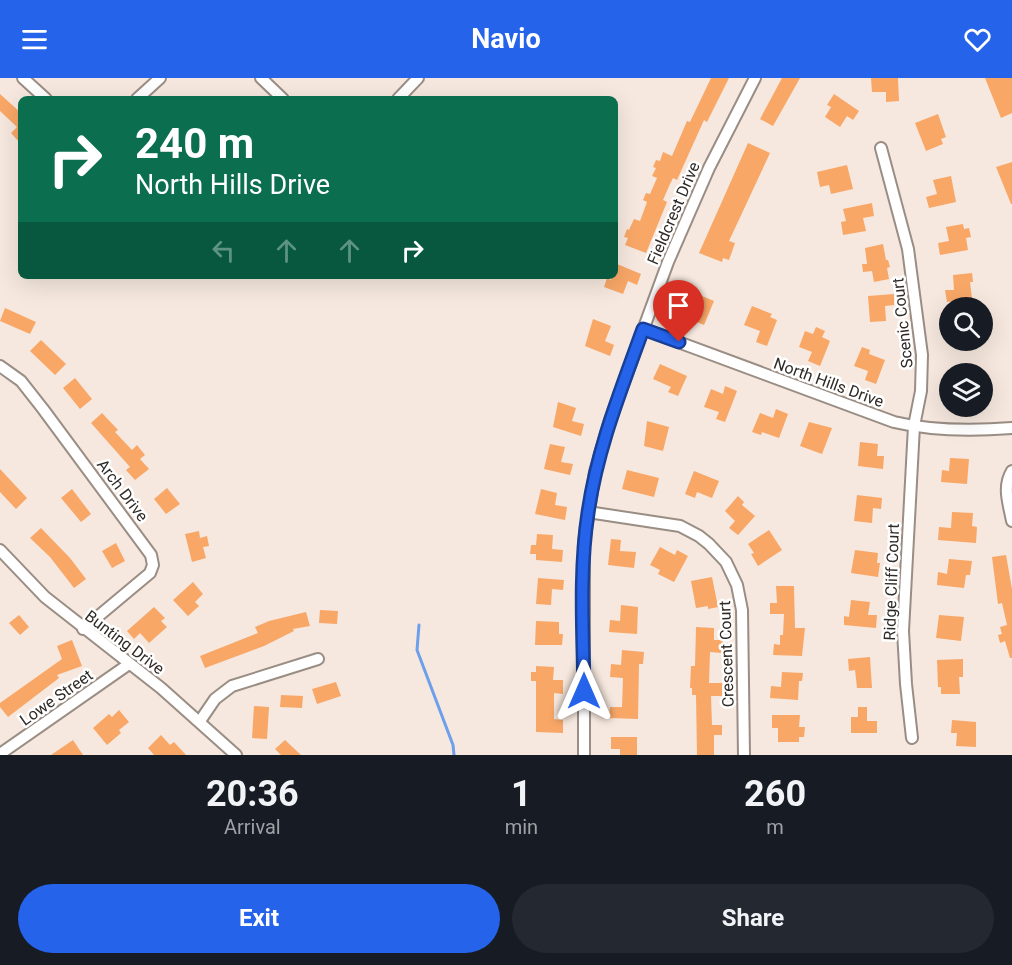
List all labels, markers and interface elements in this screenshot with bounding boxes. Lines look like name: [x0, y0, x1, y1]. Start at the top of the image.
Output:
icon: menu: [18, 23, 51, 56]
text: Navio: [471, 23, 541, 55]
icon: heart: [961, 23, 994, 56]
text: 240 m: [135, 119, 254, 168]
icon: right: [36, 120, 114, 198]
street label: Fieldcrest Drive: [643, 159, 704, 267]
text: North Hills Drive: [135, 169, 330, 201]
icon: left: [207, 234, 240, 267]
icon: ahead: [270, 234, 303, 267]
icon: ahead: [333, 234, 366, 267]
icon: right: [396, 234, 429, 267]
street label: Scenic Court: [888, 277, 917, 369]
pin: [653, 280, 704, 342]
icon: arrive: [662, 289, 695, 322]
map controls: [939, 297, 993, 417]
button: search: [939, 297, 993, 351]
street label: North Hills Drive: [771, 354, 886, 411]
button: layers: [939, 363, 993, 417]
street label: Arch Drive: [93, 456, 152, 525]
street label: Ridge Cliff Court: [880, 523, 903, 641]
street label: Crescent Court: [715, 600, 738, 708]
street label: Bunting Drive: [81, 606, 168, 678]
position arrow: [552, 659, 616, 723]
street label: Lowe Street: [16, 665, 96, 729]
text: 20:36: [206, 773, 299, 815]
text: 1: [511, 773, 532, 815]
text: 260: [744, 773, 806, 815]
text: Arrival: [224, 815, 281, 839]
text: min: [505, 815, 538, 839]
text: m: [766, 815, 784, 839]
button: Exit: [18, 884, 500, 953]
button: Share: [512, 884, 994, 953]

